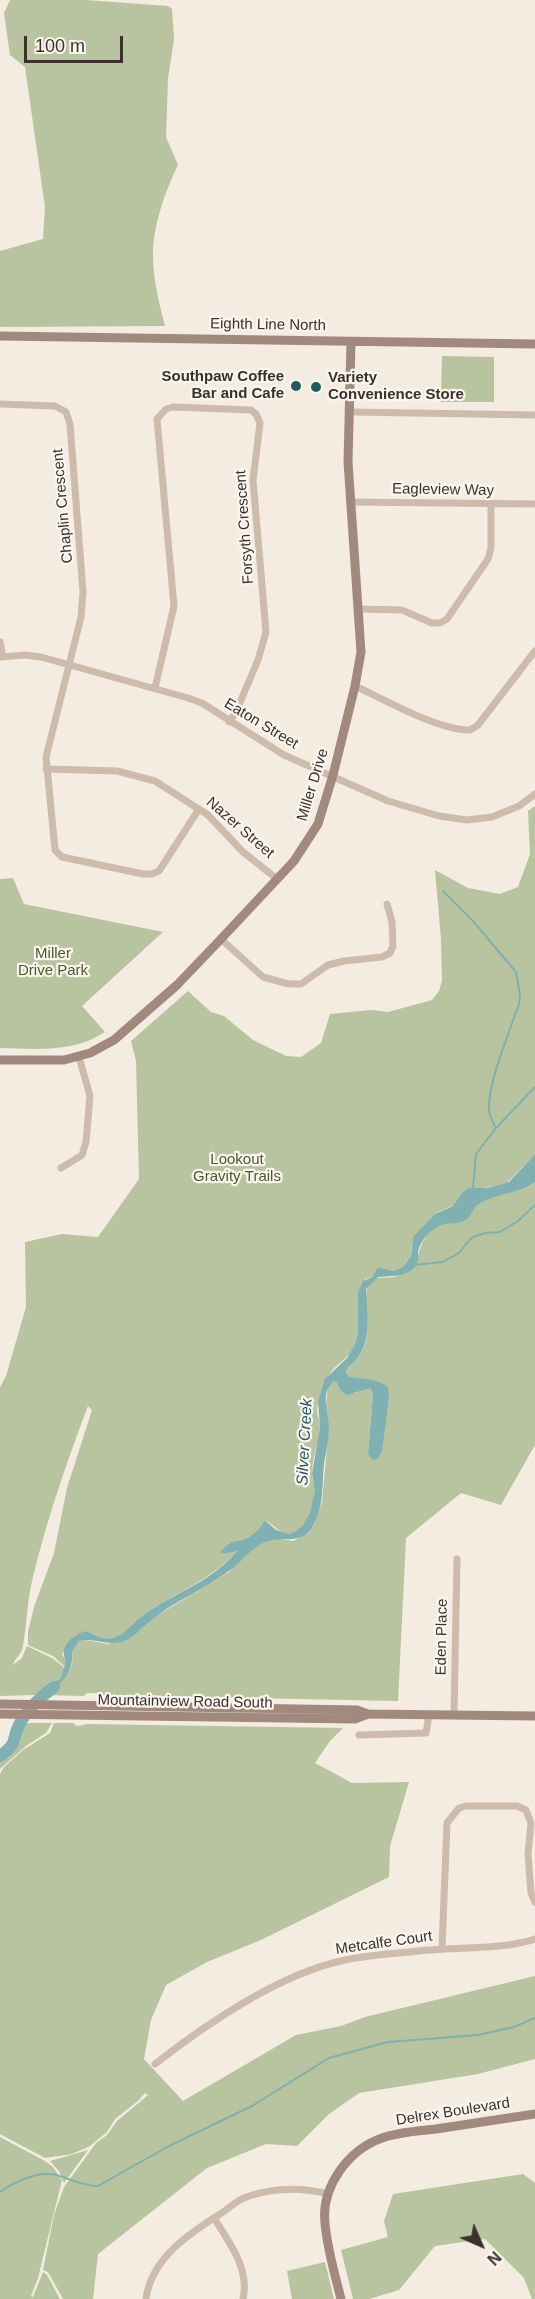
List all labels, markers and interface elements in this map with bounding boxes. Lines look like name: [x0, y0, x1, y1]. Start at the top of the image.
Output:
scale bar: [27, 24, 126, 62]
text: 100 m: [35, 36, 85, 56]
street label: Eighth Line North: [210, 315, 326, 335]
place label: Southpaw Coffee Bar and Cafe: [162, 368, 284, 403]
place label: Variety Convenience Store: [328, 369, 464, 404]
marker: Southpaw Coffee Bar and Cafe: [289, 379, 303, 393]
marker: Variety Convenience Store: [309, 380, 323, 394]
street label: Chaplin Crescent: [49, 448, 77, 564]
street label: Forsyth Crescent: [232, 469, 258, 585]
street label: Eagleview Way: [392, 480, 494, 500]
street label: Eaton Street: [221, 695, 301, 753]
street label: Miller Drive: [293, 747, 333, 823]
street label: Nazer Street: [202, 794, 278, 862]
park label: Miller Drive Park: [18, 945, 88, 980]
park label: Lookout Gravity Trails: [193, 1151, 281, 1186]
water label: Silver Creek: [293, 1398, 317, 1486]
street label: Eden Place: [432, 1598, 452, 1676]
street label: Mountainview Road South: [97, 1691, 273, 1713]
street label: Metcalfe Court: [334, 1927, 434, 1959]
street label: Delrex Boulevard: [395, 2094, 511, 2130]
north arrow: [451, 2215, 511, 2275]
text: N: [484, 2248, 504, 2268]

